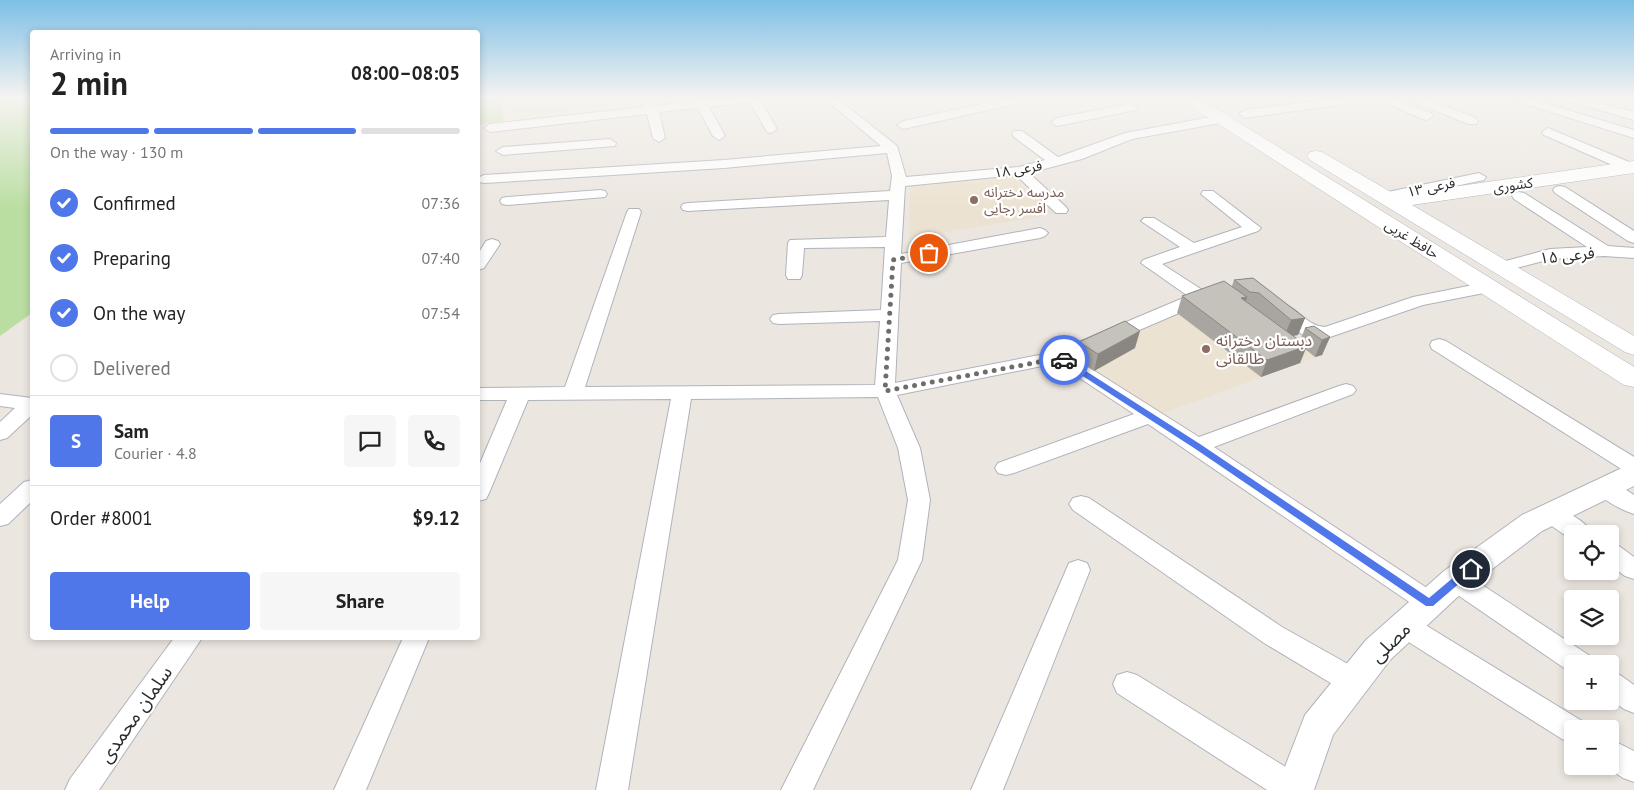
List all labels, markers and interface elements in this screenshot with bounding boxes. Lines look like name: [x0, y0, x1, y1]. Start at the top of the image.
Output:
text: Arriving in: [50, 44, 121, 64]
text: 08:00–08:05: [351, 61, 460, 85]
text: 2 min: [50, 62, 128, 104]
text: On the way · 130 m: [50, 142, 183, 162]
street label: فرعی ۱۸: [993, 156, 1043, 182]
street label: فرعی ۱۳: [1405, 173, 1457, 201]
street label: کشوری: [1492, 173, 1534, 197]
place label: مدرسه دخترانه افسر رجایی: [984, 183, 1064, 217]
icon: check: [50, 189, 78, 217]
text: Confirmed: [93, 191, 176, 215]
text: 07:36: [422, 193, 460, 213]
marker: مدرسه دخترانه افسر رجایی: [968, 194, 980, 206]
street label: حافظ غربی: [1382, 215, 1442, 263]
pin: [908, 232, 950, 274]
icon: bag: [915, 239, 943, 267]
street label: فرعی ۱۵: [1538, 242, 1596, 268]
icon: check: [50, 244, 78, 272]
text: Preparing: [93, 246, 171, 270]
text: 07:40: [422, 248, 460, 268]
icon: check: [50, 299, 78, 327]
text: On the way: [93, 301, 185, 325]
text: 07:54: [422, 303, 460, 323]
place label: دبستان دخترانه طالقانی: [1216, 330, 1312, 368]
courier: [1039, 335, 1089, 385]
marker: دبستان دخترانه طالقانی: [1200, 343, 1212, 355]
icon: car: [1050, 346, 1078, 374]
text: Delivered: [93, 356, 171, 380]
button: chat: [344, 415, 396, 467]
button: phone: [408, 415, 460, 467]
text: Sam: [114, 419, 149, 443]
text: S: [71, 429, 81, 453]
text: Courier · 4.8: [114, 443, 197, 463]
text: Order #8001: [50, 506, 153, 530]
text: $9.12: [412, 506, 460, 530]
map controls: [1564, 525, 1619, 775]
button: locate: [1564, 525, 1619, 580]
pin: [1450, 548, 1492, 590]
icon: home: [1457, 555, 1485, 583]
button: Help: [50, 572, 250, 630]
button: Share: [260, 572, 460, 630]
button: layers: [1564, 590, 1619, 645]
street label: مصلی: [1365, 617, 1415, 667]
button: +: [1564, 655, 1619, 710]
street label: سلمان محمدی: [93, 661, 177, 767]
button: −: [1564, 720, 1619, 775]

